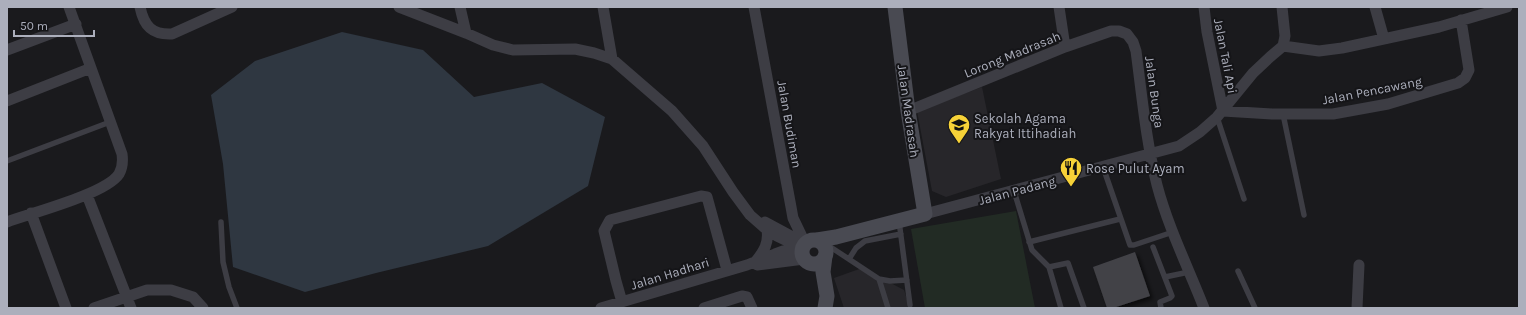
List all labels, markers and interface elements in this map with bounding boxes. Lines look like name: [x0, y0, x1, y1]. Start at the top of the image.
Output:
scale bar: [14, 12, 94, 38]
street label: Jalan Tali Api: [1211, 17, 1240, 95]
text: 50 m: [20, 19, 48, 33]
street label: Lorong Madrasah: [962, 28, 1063, 81]
street label: Jalan Bunga: [1142, 55, 1167, 129]
street label: Jalan Madrasah: [895, 64, 922, 159]
street label: Jalan Pencawang: [1321, 73, 1424, 108]
street label: Jalan Budiman: [774, 79, 805, 169]
place label: Sekolah Agama Rakyat Ittihadiah: [974, 111, 1076, 141]
school or university icon: Sekolah Agama Rakyat Ittihadiah: [946, 112, 972, 145]
restaurant icon: Rose Pulut Ayam: [1058, 155, 1084, 188]
place label: Rose Pulut Ayam: [1086, 161, 1185, 176]
street label: Jalan Padang: [977, 173, 1058, 208]
street label: Jalan Hadhari: [629, 254, 711, 293]

